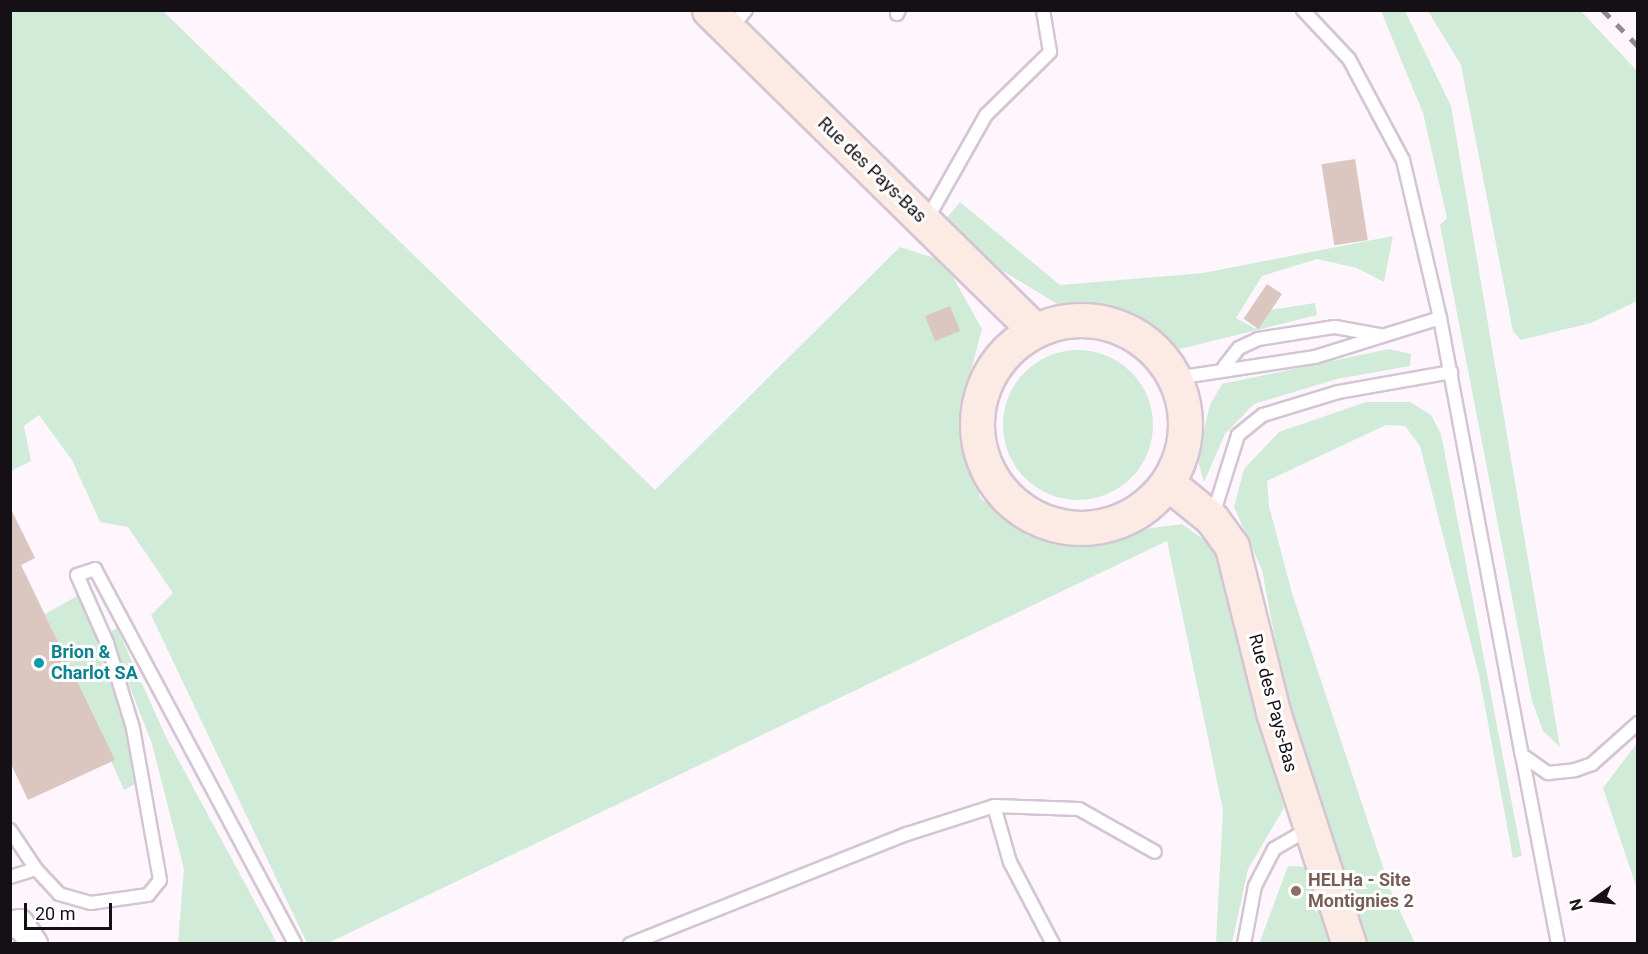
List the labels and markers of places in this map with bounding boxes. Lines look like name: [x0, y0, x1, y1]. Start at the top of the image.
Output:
place label: Brion & Charlot SA: [51, 642, 138, 684]
marker: Brion & Charlot SA: [32, 656, 46, 670]
place label: HELHa - Site Montignies 2: [1308, 870, 1414, 912]
marker: HELHa - Site Montignies 2: [1289, 884, 1303, 898]

